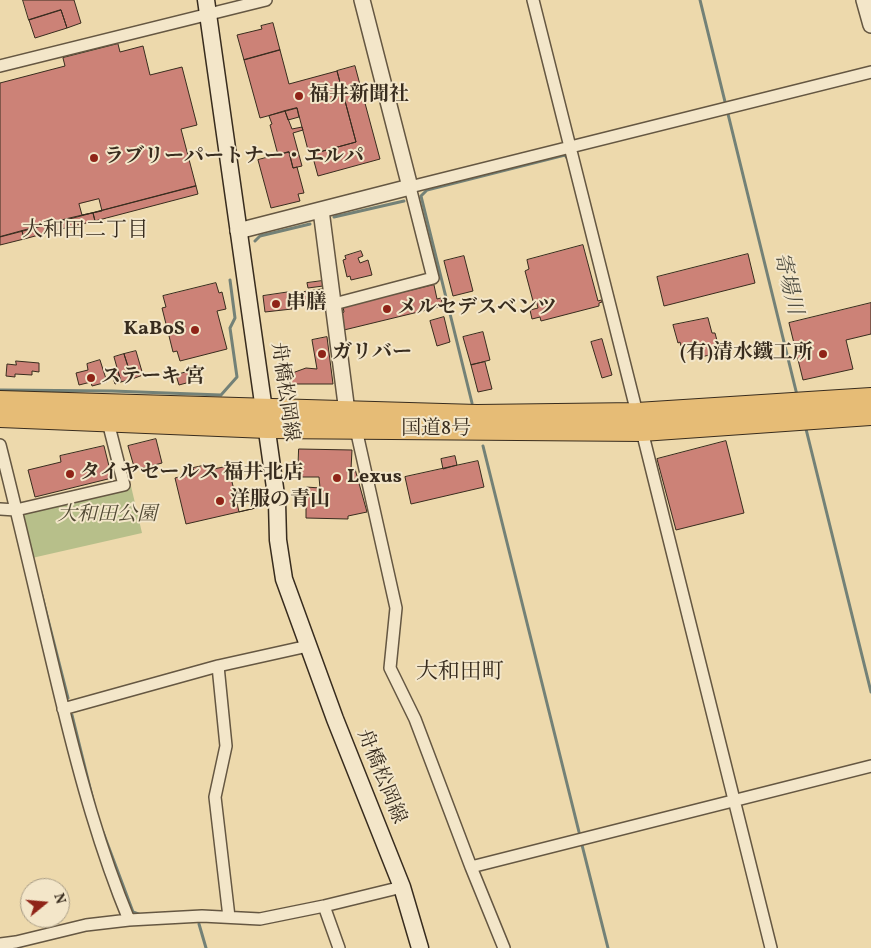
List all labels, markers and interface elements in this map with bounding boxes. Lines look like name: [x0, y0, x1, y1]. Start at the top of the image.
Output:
place label: 福井新聞社: [309, 84, 409, 108]
marker: 福井新聞社: [293, 90, 305, 102]
place label: ラブリーパートナー・エルパ: [104, 146, 364, 170]
marker: ラブリーパートナー・エルパ: [88, 152, 100, 164]
district label: 大和田二丁目: [22, 219, 148, 245]
water label: 寄場川: [766, 250, 806, 318]
place label: 串膳: [286, 292, 326, 316]
place label: メルセデスベンツ: [397, 297, 557, 321]
marker: 串膳: [270, 298, 282, 310]
marker: メルセデスベンツ: [381, 303, 393, 315]
place label: KaBoS: [124, 318, 185, 342]
marker: KaBoS: [189, 324, 201, 336]
street label: 舟橋松岡線: [264, 341, 302, 443]
place label: ガリバー: [332, 342, 412, 366]
place label: (有)清水鐵工所: [680, 342, 813, 366]
marker: ガリバー: [316, 348, 328, 360]
marker: (有)清水鐵工所: [817, 348, 829, 360]
place label: ステーキ 宮: [101, 366, 205, 390]
marker: ステーキ 宮: [85, 372, 97, 384]
street label: 国道8号: [401, 418, 471, 442]
place label: タイヤセールス 福井北店: [80, 462, 303, 486]
place label: Lexus: [347, 466, 402, 490]
marker: タイヤセールス 福井北店: [64, 468, 76, 480]
marker: Lexus: [331, 472, 343, 484]
place label: 洋服の青山: [230, 489, 330, 513]
marker: 洋服の青山: [214, 495, 226, 507]
park label: 大和田公園: [57, 504, 157, 528]
district label: 大和田町: [416, 661, 504, 687]
street label: 舟橋松岡線: [350, 726, 410, 828]
north arrow: [20, 878, 70, 928]
text: N: [48, 891, 69, 906]

